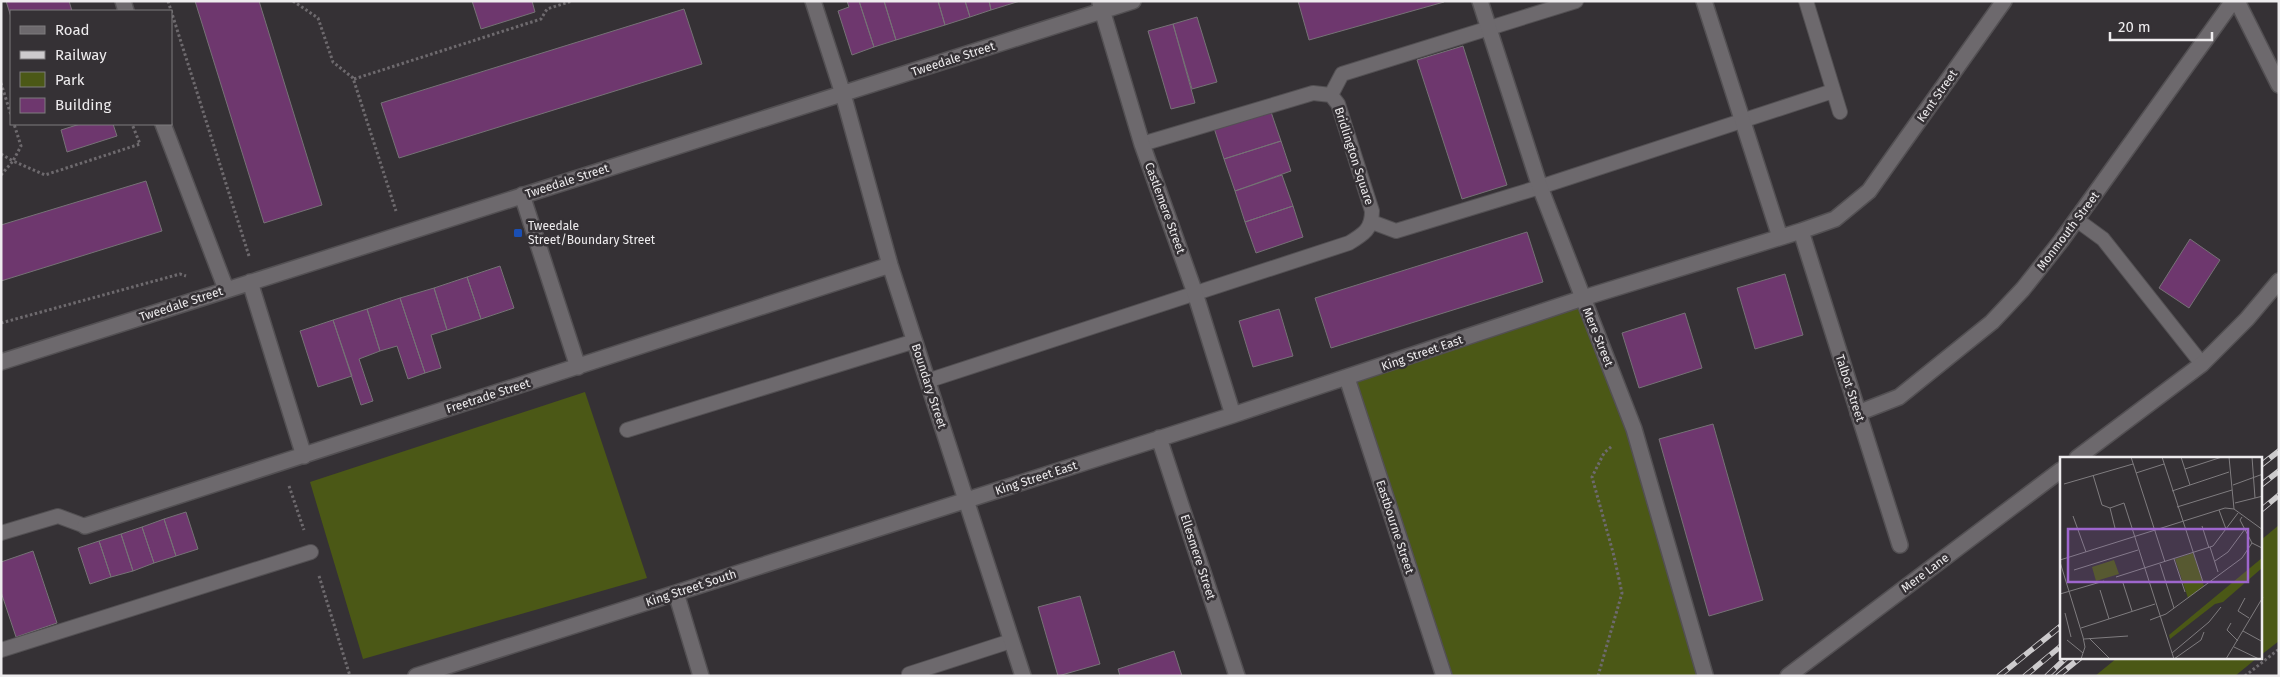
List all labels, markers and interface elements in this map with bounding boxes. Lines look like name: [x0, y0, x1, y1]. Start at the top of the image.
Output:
legend: [10, 10, 172, 125]
scale bar: [2110, 10, 2212, 42]
text: 20 m: [2118, 18, 2151, 36]
text: Road: [55, 21, 90, 39]
street label: Tweedale Street: [910, 39, 997, 79]
text: Railway: [55, 46, 107, 64]
street label: Kent Street: [1914, 67, 1960, 125]
text: Park: [55, 71, 85, 89]
text: Building: [55, 96, 111, 114]
street label: Bridlington Square: [1332, 105, 1376, 207]
street label: Castlemere Street: [1142, 160, 1188, 256]
street label: Tweedale Street: [524, 161, 611, 201]
street label: Monmouth Street: [2034, 188, 2103, 273]
place label: Tweedale Street/Boundary Street: [528, 219, 656, 247]
marker: Tweedale Street/Boundary Street: [512, 227, 524, 239]
street label: Tweedale Street: [138, 284, 225, 324]
street label: Mere Street: [1580, 305, 1616, 369]
street label: King Street East: [1379, 332, 1465, 373]
street label: Boundary Street: [909, 342, 950, 431]
street label: Talbot Street: [1833, 353, 1868, 424]
street label: Freetrade Street: [444, 376, 532, 416]
inset map: [2060, 457, 2262, 660]
street label: King Street East: [993, 458, 1079, 498]
street label: Eastbourne Street: [1373, 478, 1417, 576]
street label: Ellesmere Street: [1178, 513, 1219, 602]
street label: Mere Lane: [1898, 551, 1952, 595]
street label: King Street South: [644, 567, 738, 609]

